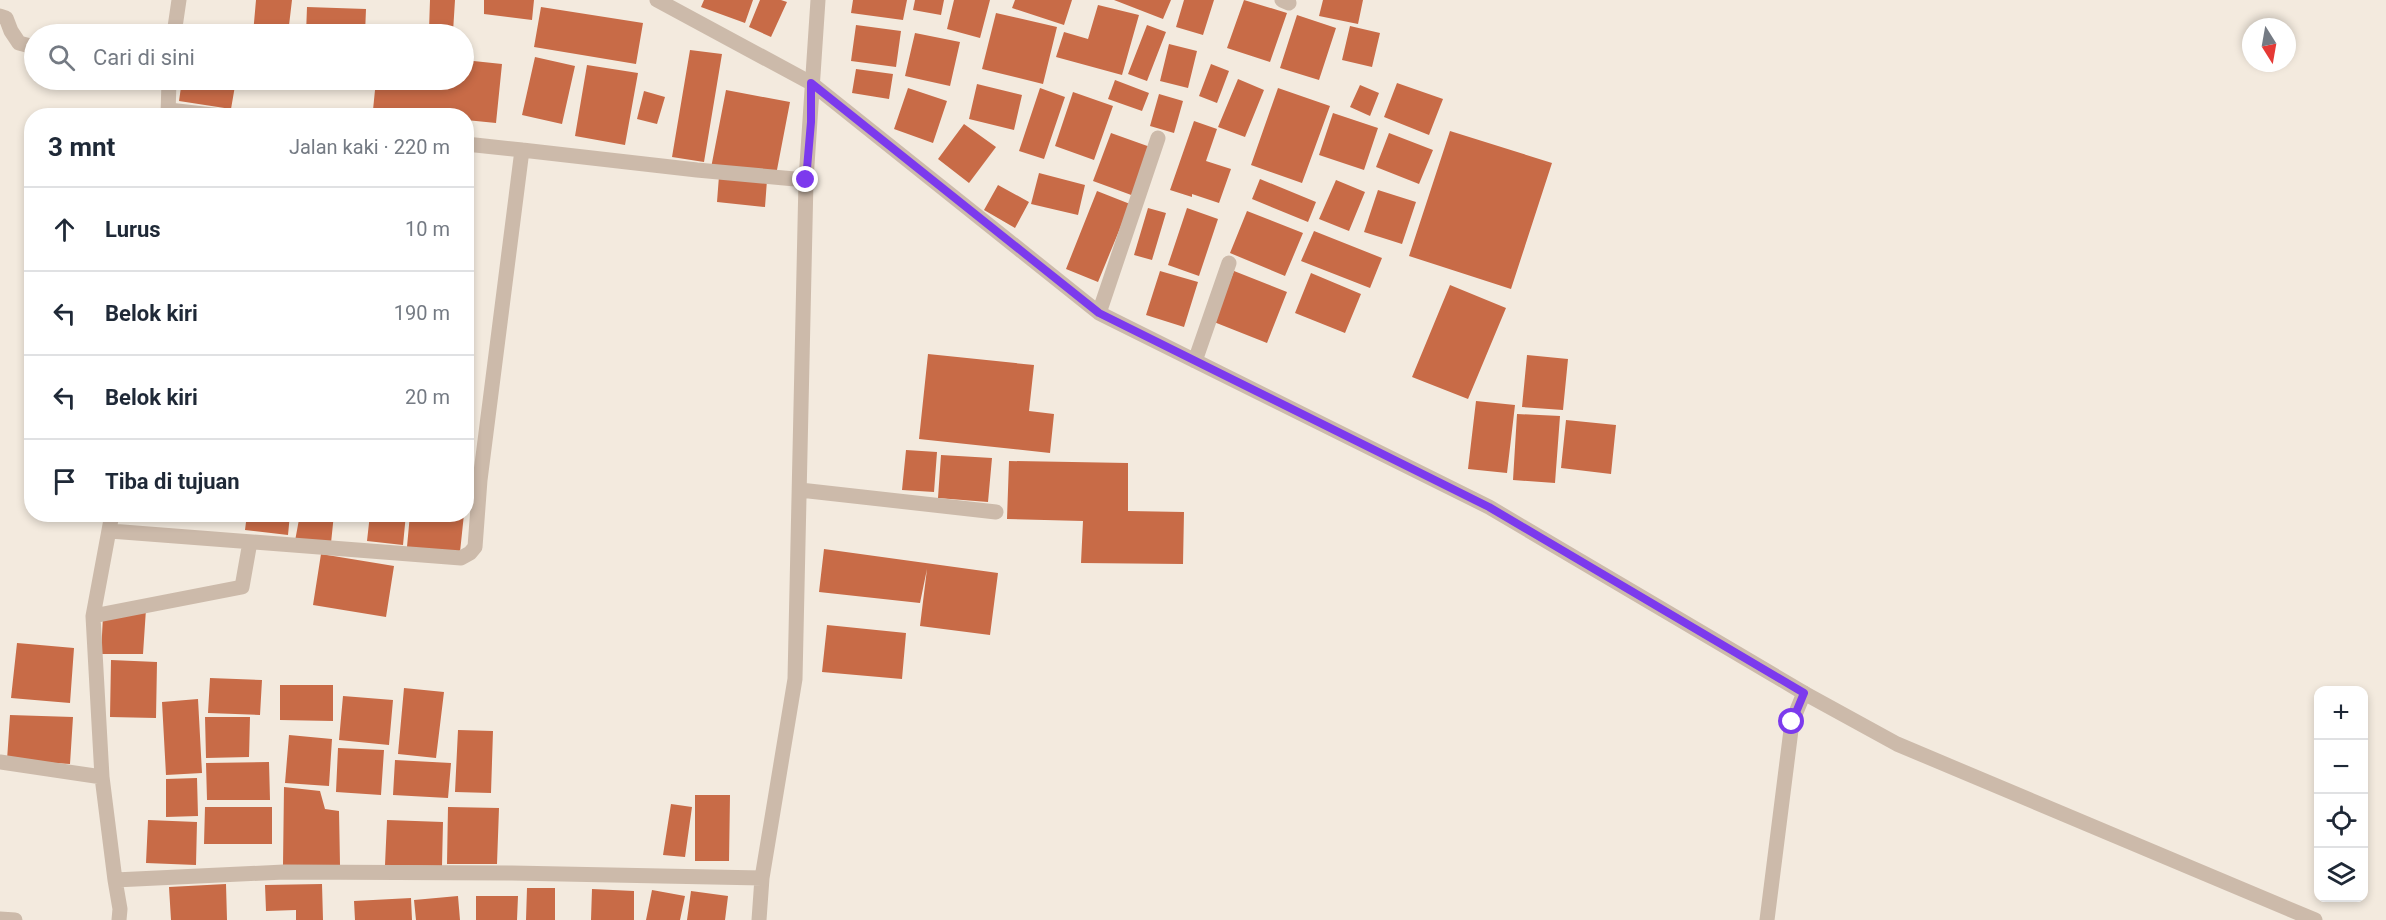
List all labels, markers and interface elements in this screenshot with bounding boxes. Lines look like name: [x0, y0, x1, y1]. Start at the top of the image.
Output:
north arrow: [2242, 18, 2296, 72]
search box: [24, 24, 474, 90]
icon: search: [45, 41, 78, 74]
text: Cari di sini: [93, 45, 195, 70]
text: 3 mnt: [48, 132, 115, 162]
text: Jalan kaki · 220 m: [289, 135, 450, 159]
route end: [792, 166, 818, 192]
icon: ahead: [48, 213, 81, 246]
text: Lurus: [105, 217, 161, 242]
text: 10 m: [405, 217, 450, 241]
icon: left: [48, 297, 81, 330]
text: Belok kiri: [105, 301, 198, 326]
text: 190 m: [394, 301, 450, 325]
icon: left: [48, 381, 81, 414]
text: Belok kiri: [105, 385, 198, 410]
text: 20 m: [405, 385, 450, 409]
icon: arrive: [48, 465, 81, 498]
text: Tiba di tujuan: [105, 469, 240, 494]
map controls: [2314, 686, 2368, 902]
button: +: [2314, 686, 2368, 740]
route start: [1778, 708, 1804, 734]
button: −: [2314, 740, 2368, 794]
button: locate: [2314, 794, 2368, 848]
button: layers: [2314, 848, 2368, 902]

